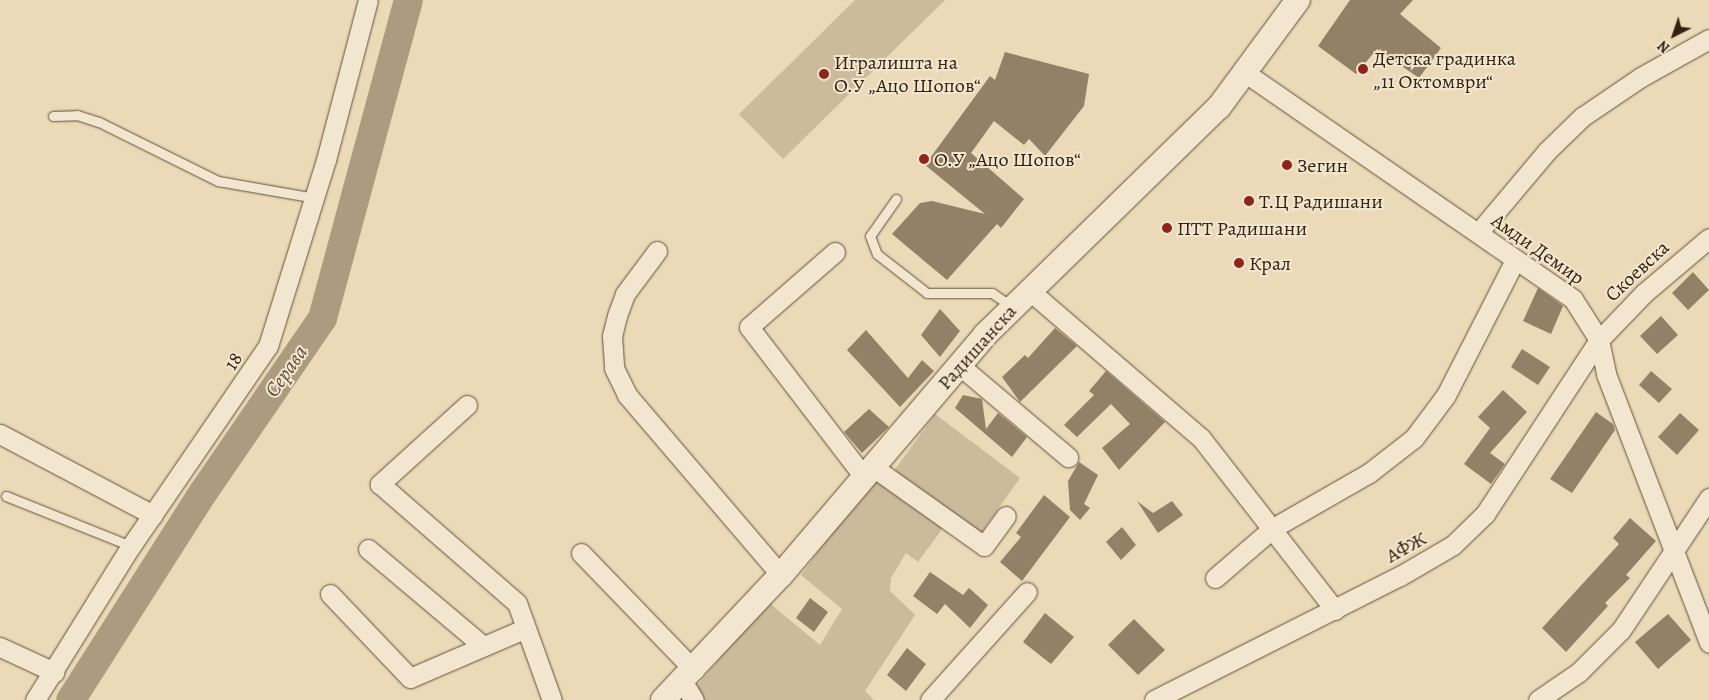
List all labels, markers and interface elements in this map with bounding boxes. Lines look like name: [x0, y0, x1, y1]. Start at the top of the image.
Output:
north arrow: [1649, 10, 1699, 60]
text: N: [1654, 36, 1674, 57]
place label: Детска градинка „11 Октомври“: [1373, 46, 1516, 93]
place label: Игралишта на О.У „Ацо Шопов“: [834, 50, 981, 97]
marker: Детска градинка „11 Октомври“: [1357, 63, 1369, 75]
marker: Игралишта на О.У „Ацо Шопов“: [818, 68, 830, 80]
place label: О.У „Ацо Шопов“: [934, 147, 1081, 171]
marker: О.У „Ацо Шопов“: [918, 153, 930, 165]
place label: Зегин: [1297, 153, 1348, 177]
marker: Зегин: [1281, 159, 1293, 171]
place label: Т.Ц Радишани: [1259, 189, 1383, 213]
marker: Т.Ц Радишани: [1243, 195, 1255, 207]
street label: Амди Демир: [1487, 208, 1589, 290]
place label: ПТТ Радишани: [1177, 216, 1307, 240]
marker: ПТТ Радишани: [1161, 222, 1173, 234]
street label: Скоевска: [1600, 235, 1674, 307]
place label: Крал: [1249, 251, 1291, 275]
marker: Крал: [1233, 257, 1245, 269]
street label: Радишанска: [932, 299, 1022, 395]
water label: Серава: [259, 340, 313, 402]
street label: 18: [218, 348, 248, 374]
street label: АФЖ: [1382, 526, 1430, 568]

